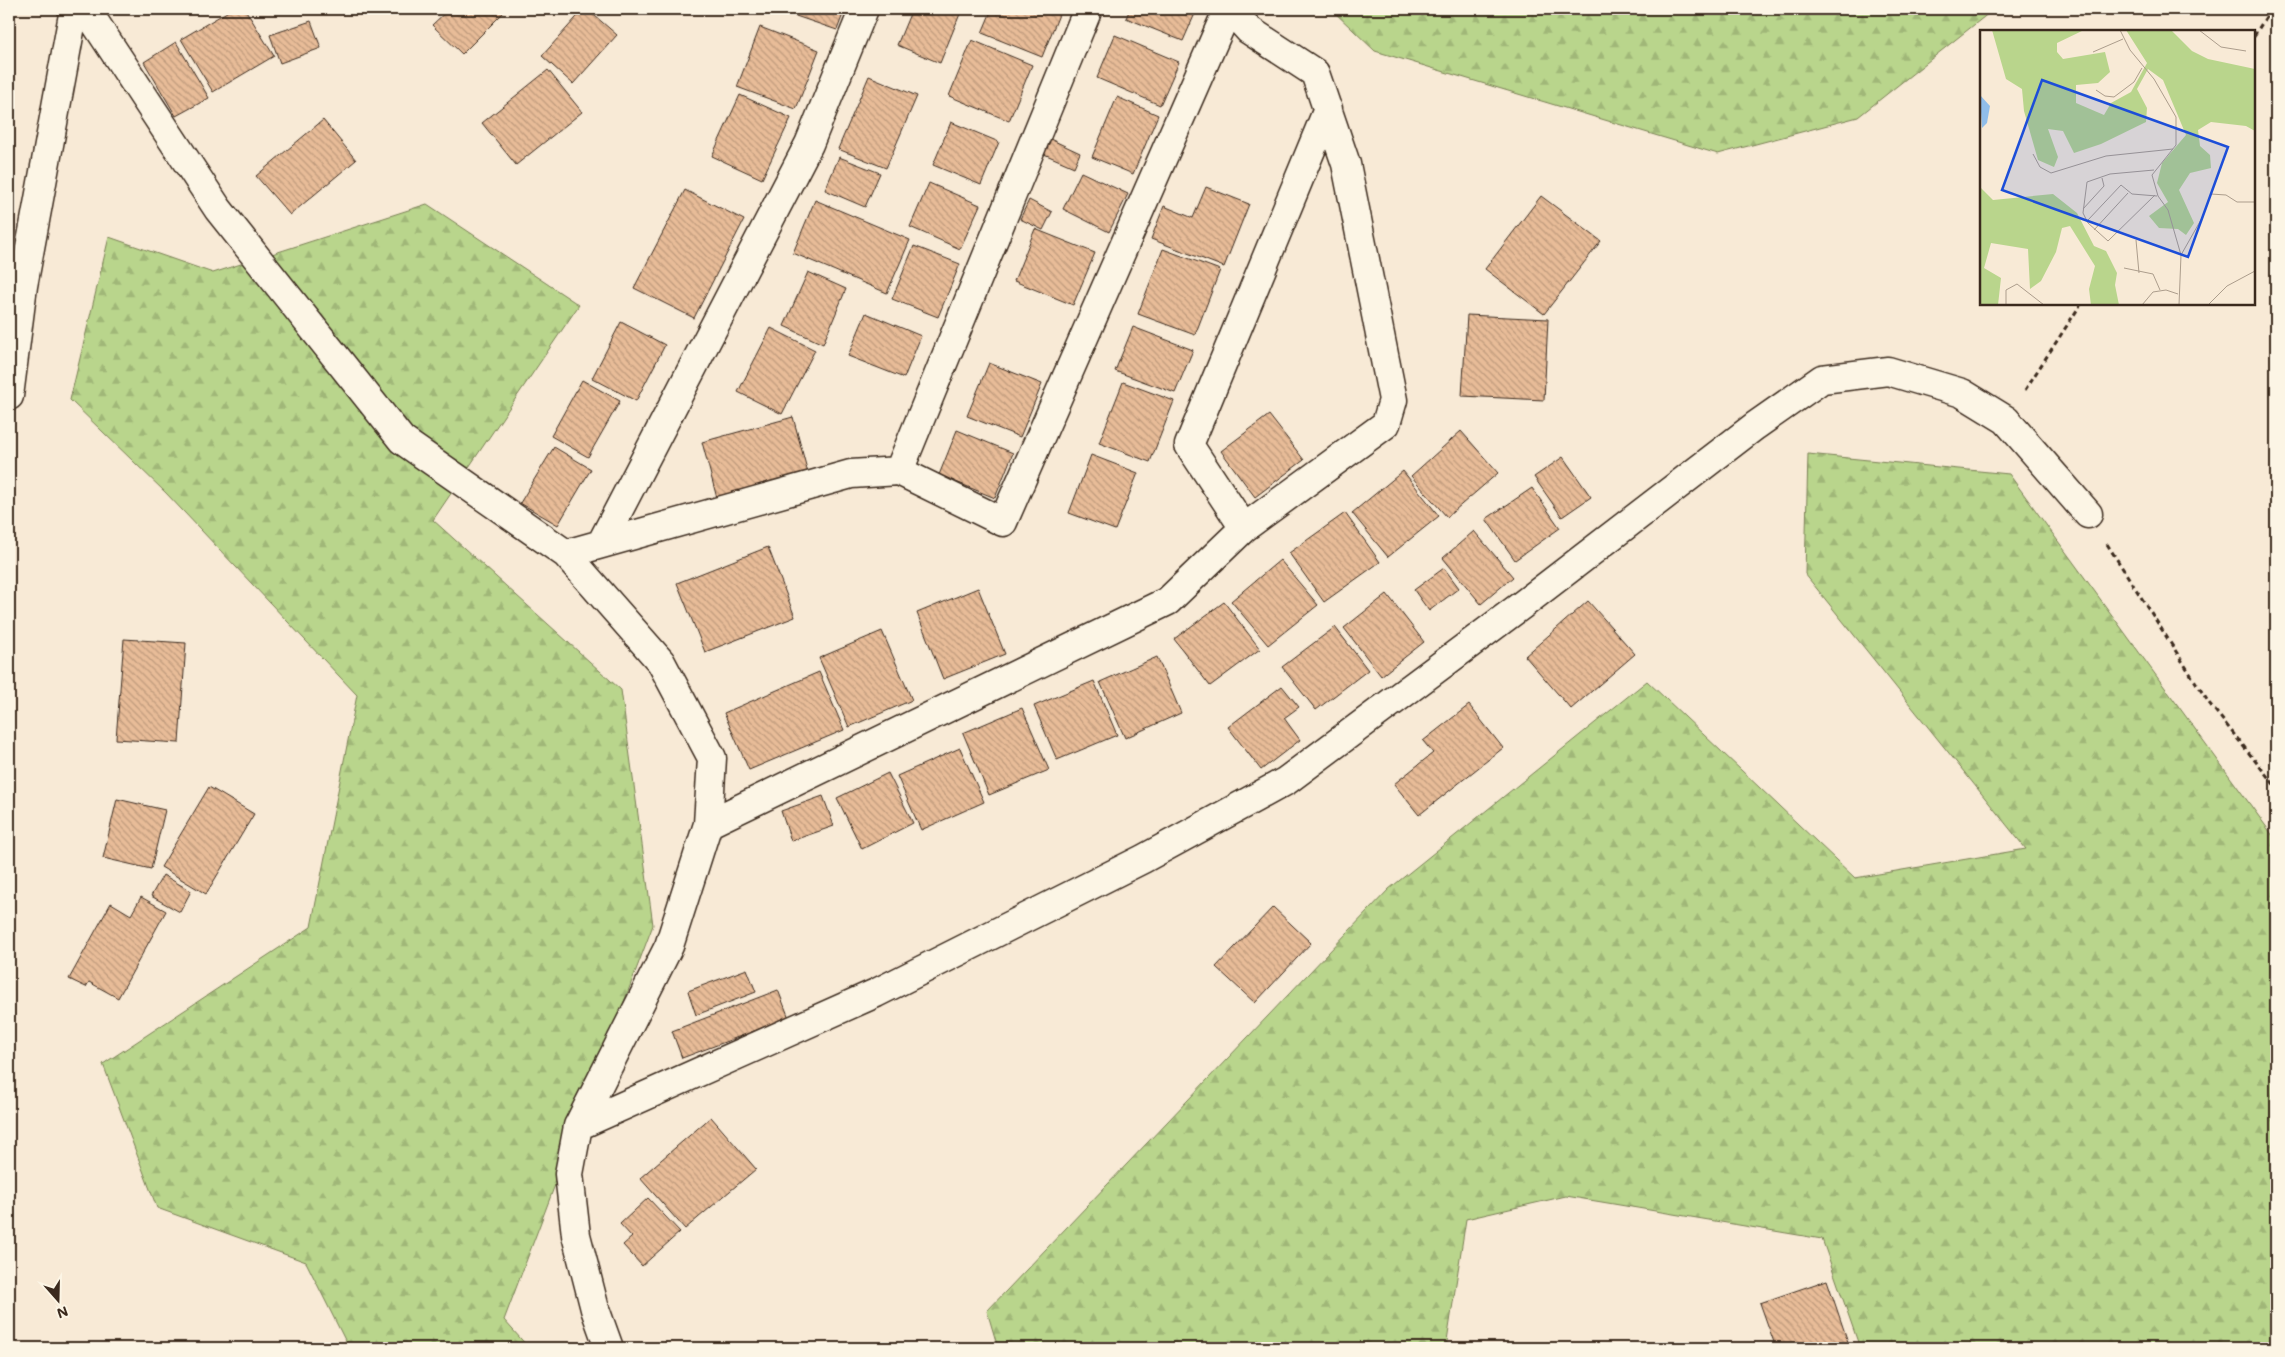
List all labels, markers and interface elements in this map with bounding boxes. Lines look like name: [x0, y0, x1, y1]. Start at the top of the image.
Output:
inset map: [1980, 30, 2255, 305]
north arrow: [32, 1274, 82, 1324]
text: N: [54, 1302, 71, 1323]

